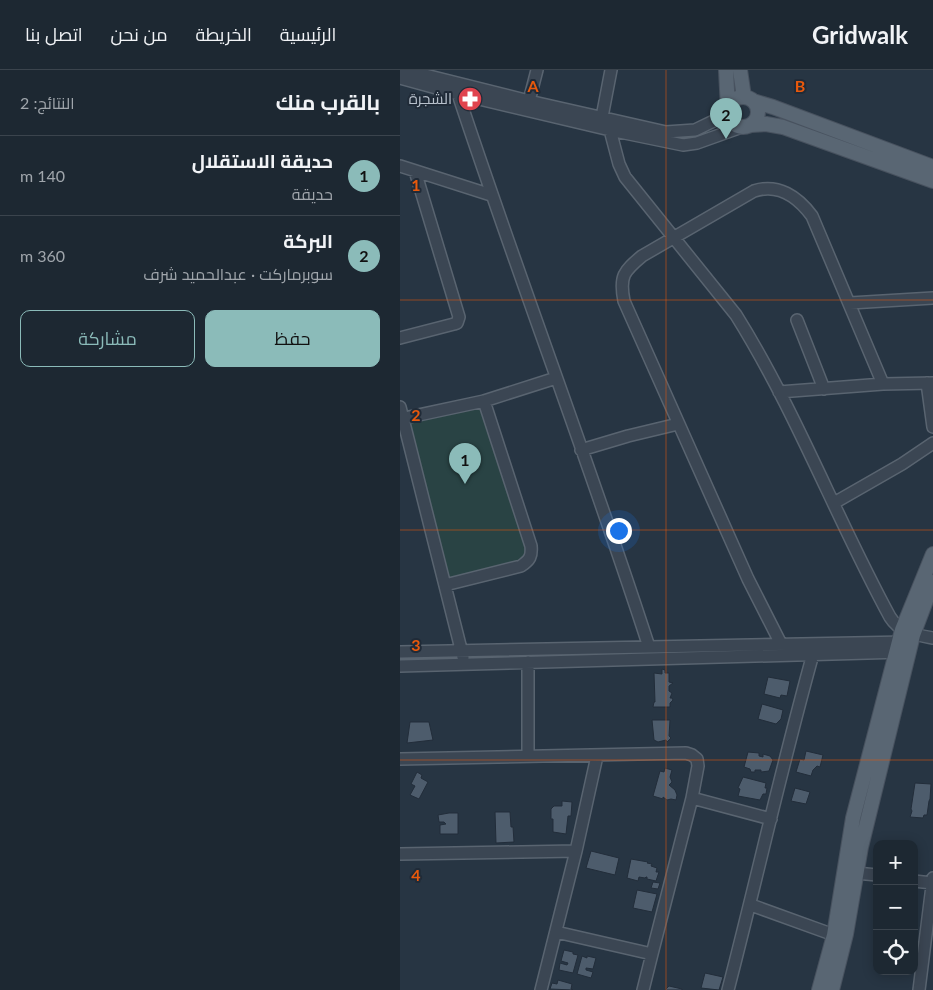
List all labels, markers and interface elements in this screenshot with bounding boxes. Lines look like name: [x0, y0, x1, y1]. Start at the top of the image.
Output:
text: Gridwalk: [812, 20, 908, 49]
text: اتصل بنا: [25, 23, 83, 45]
text: من نحن: [111, 23, 168, 45]
text: الخريطة: [196, 23, 252, 45]
text: الرئيسية: [280, 23, 336, 45]
text: A: [526, 76, 539, 95]
text: B: [795, 76, 805, 95]
pharmacy icon: الشجرة: [457, 86, 483, 112]
text: بالقرب منك: [276, 89, 380, 114]
place label: الشجرة: [409, 89, 452, 108]
text: النتائج: 2: [20, 93, 75, 112]
pin: 2: [710, 98, 742, 139]
text: حديقة الاستقلال: [192, 149, 333, 172]
text: 140 m: [20, 166, 65, 185]
text: 1: [359, 166, 369, 185]
text: 1: [411, 175, 421, 194]
text: حديقة: [292, 184, 333, 203]
text: البركة: [283, 229, 333, 252]
text: 360 m: [20, 246, 65, 265]
text: 2: [359, 246, 369, 265]
text: سوبرماركت · عبدالحميد شرف: [143, 264, 333, 283]
button: مشاركة: [20, 310, 195, 367]
button: حفظ: [205, 310, 380, 367]
text: 2: [411, 405, 421, 424]
pin: 1: [449, 443, 481, 484]
your location: [606, 518, 632, 544]
text: 3: [411, 635, 421, 654]
map controls: [873, 840, 918, 975]
button: +: [873, 840, 918, 885]
text: 4: [411, 865, 421, 884]
button: −: [873, 885, 918, 930]
button: locate: [873, 930, 918, 975]

